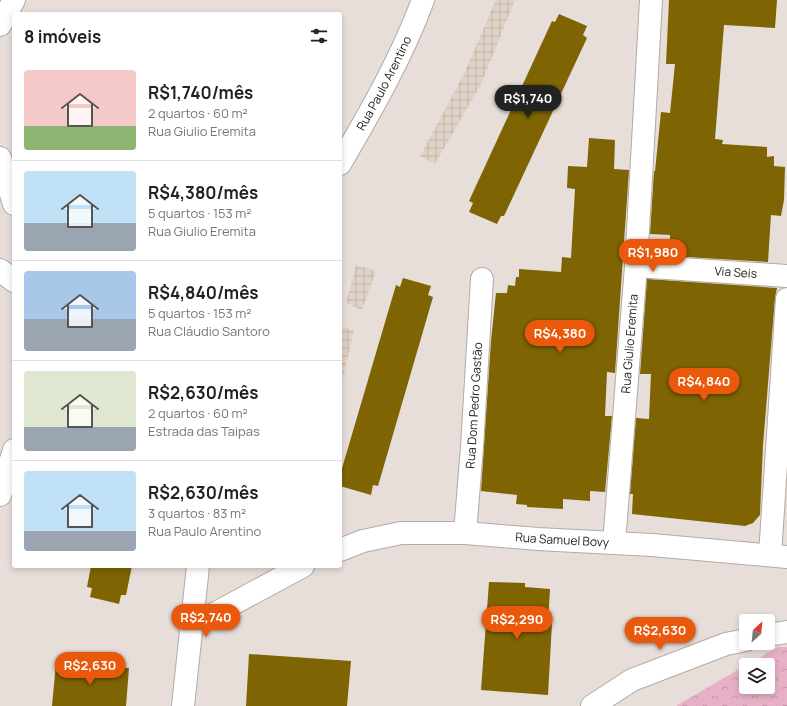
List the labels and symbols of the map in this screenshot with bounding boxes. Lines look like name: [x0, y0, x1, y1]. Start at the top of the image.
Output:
street label: Rua Paulo Arentino: [352, 33, 415, 134]
pin: R$1,740: [491, 85, 565, 119]
pin: R$1,980: [616, 239, 690, 273]
street label: Via Seis: [714, 262, 758, 282]
street label: Rua Giulio Eremita: [617, 293, 642, 394]
pin: R$4,380: [523, 320, 597, 354]
street label: Rua Dom Pedro Gastão: [461, 342, 486, 469]
pin: R$4,840: [667, 368, 741, 402]
street label: Rua Samuel Bovy: [515, 528, 610, 551]
pin: R$2,740: [169, 604, 243, 638]
pin: R$2,290: [480, 606, 554, 640]
north arrow: [739, 614, 775, 650]
pin: R$2,630: [623, 617, 697, 651]
pin: R$2,630: [53, 652, 127, 686]

